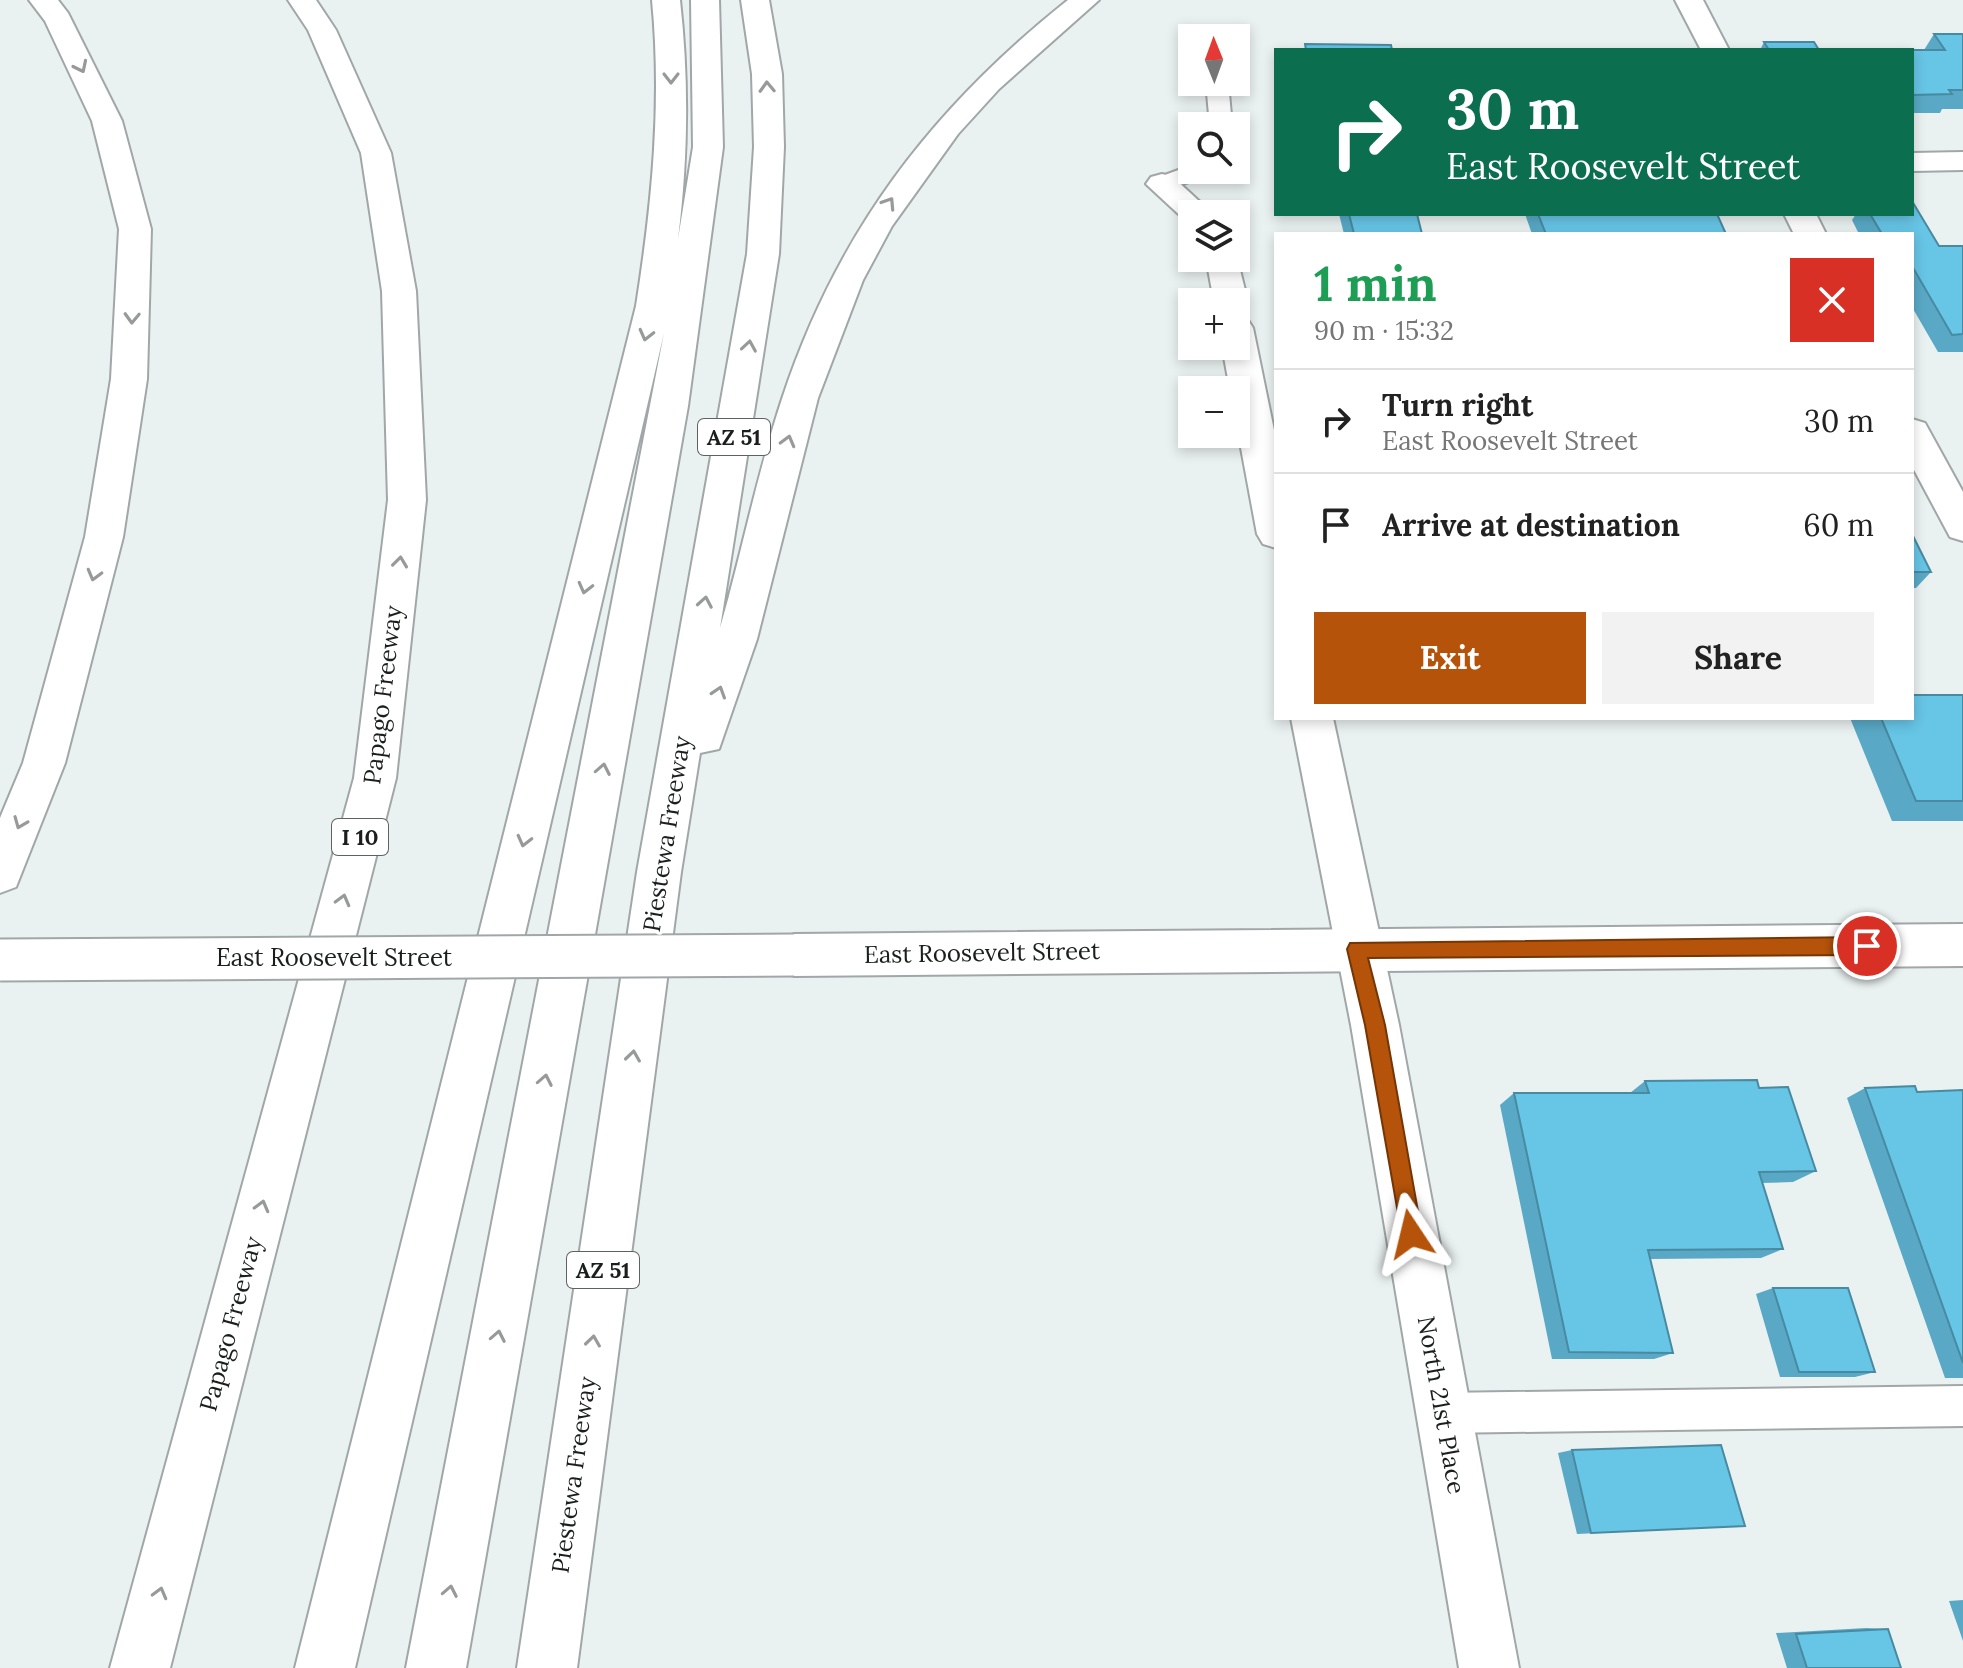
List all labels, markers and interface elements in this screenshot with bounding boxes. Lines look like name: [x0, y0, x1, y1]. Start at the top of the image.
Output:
north arrow: [1178, 24, 1250, 96]
map controls: [1178, 24, 1250, 448]
one-way arrow: [71, 59, 87, 74]
one-way arrow: [662, 72, 680, 85]
text: 30 m: [1446, 73, 1579, 144]
one-way arrow: [758, 80, 775, 93]
icon: right: [1314, 80, 1418, 184]
button: search: [1178, 112, 1250, 184]
text: East Roosevelt Street: [1446, 143, 1800, 189]
one-way arrow: [880, 197, 895, 212]
button: layers: [1178, 200, 1250, 272]
text: 1 min: [1314, 253, 1437, 314]
button: close: [1790, 258, 1874, 342]
button: +: [1178, 288, 1250, 360]
one-way arrow: [123, 312, 140, 325]
text: 90 m · 15:32: [1314, 314, 1454, 347]
one-way arrow: [638, 328, 655, 342]
one-way arrow: [740, 339, 757, 353]
button: −: [1178, 376, 1250, 448]
text: Turn right: [1382, 386, 1533, 424]
icon: right: [1314, 399, 1358, 443]
text: 30 m: [1804, 402, 1874, 440]
road number: AZ 51: [698, 419, 770, 455]
text: East Roosevelt Street: [1382, 424, 1638, 457]
one-way arrow: [779, 435, 795, 449]
icon: arrive: [1314, 503, 1358, 547]
text: Arrive at destination: [1382, 506, 1680, 544]
text: 60 m: [1803, 506, 1874, 544]
one-way arrow: [391, 555, 408, 569]
one-way arrow: [87, 567, 104, 581]
one-way arrow: [577, 581, 594, 595]
one-way arrow: [696, 595, 713, 609]
street label: Papago Freeway: [356, 604, 409, 786]
button: Exit: [1314, 612, 1586, 704]
button: Share: [1602, 612, 1874, 704]
one-way arrow: [710, 686, 726, 700]
street label: Piestewa Freeway: [636, 733, 697, 934]
one-way arrow: [593, 763, 610, 776]
one-way arrow: [13, 815, 30, 829]
road number: I 10: [332, 819, 388, 855]
one-way arrow: [516, 834, 533, 847]
one-way arrow: [333, 894, 350, 908]
pin: [1833, 912, 1901, 980]
icon: arrive: [1845, 924, 1889, 968]
street label: East Roosevelt Street: [864, 935, 1101, 970]
street label: East Roosevelt Street: [216, 942, 453, 973]
one-way arrow: [624, 1049, 641, 1063]
one-way arrow: [536, 1073, 553, 1087]
position arrow: [1369, 1192, 1453, 1276]
one-way arrow: [253, 1199, 270, 1213]
street label: Papago Freeway: [192, 1233, 269, 1415]
road number: AZ 51: [567, 1252, 639, 1288]
street label: North 21st Place: [1411, 1314, 1472, 1496]
one-way arrow: [488, 1329, 505, 1342]
one-way arrow: [584, 1334, 601, 1348]
street label: Piestewa Freeway: [544, 1374, 603, 1575]
one-way arrow: [441, 1585, 458, 1598]
one-way arrow: [151, 1586, 168, 1600]

